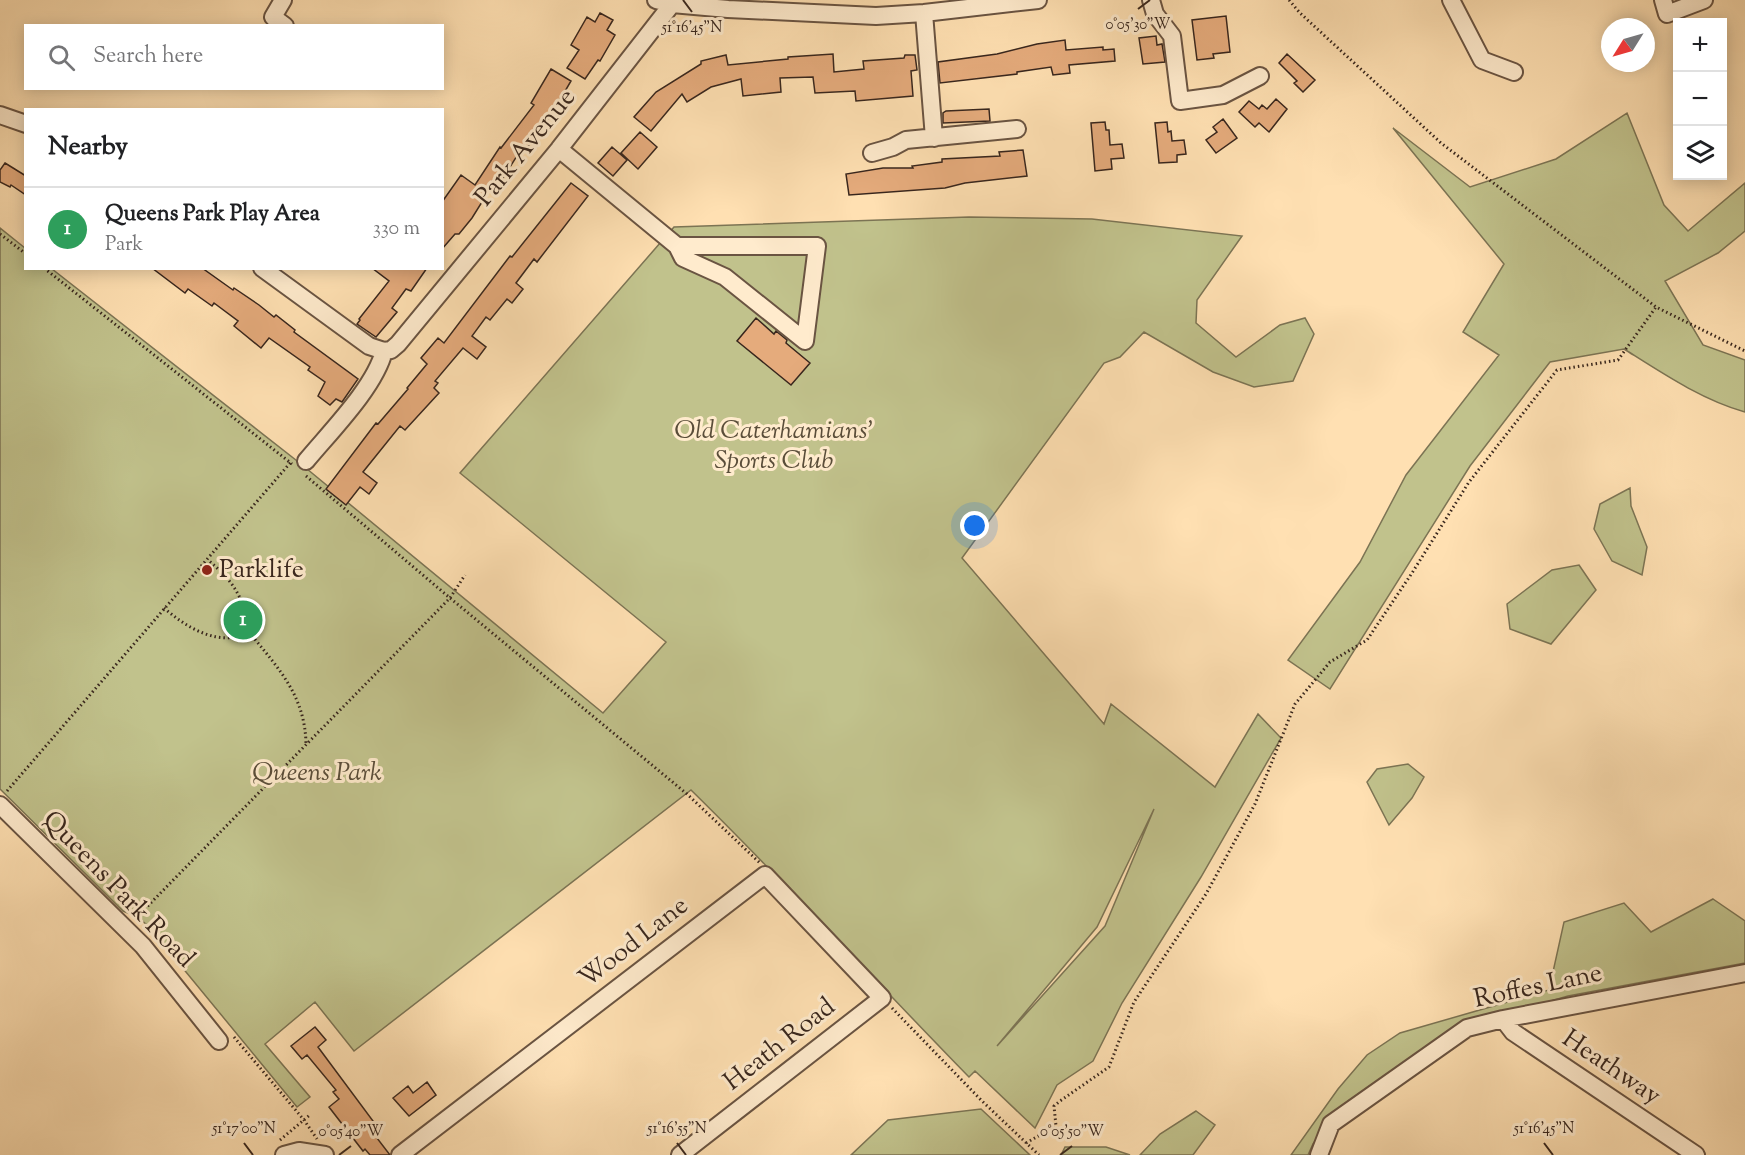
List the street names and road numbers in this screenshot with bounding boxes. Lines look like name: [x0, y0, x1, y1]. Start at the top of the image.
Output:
street label: Park Avenue: [467, 81, 585, 215]
street label: Queens Park Road: [33, 803, 203, 977]
street label: Wood Lane: [571, 888, 697, 998]
street label: Roffes Lane: [1470, 955, 1606, 1019]
street label: Heath Road: [716, 989, 844, 1100]
street label: Heathway: [1554, 1021, 1668, 1115]

